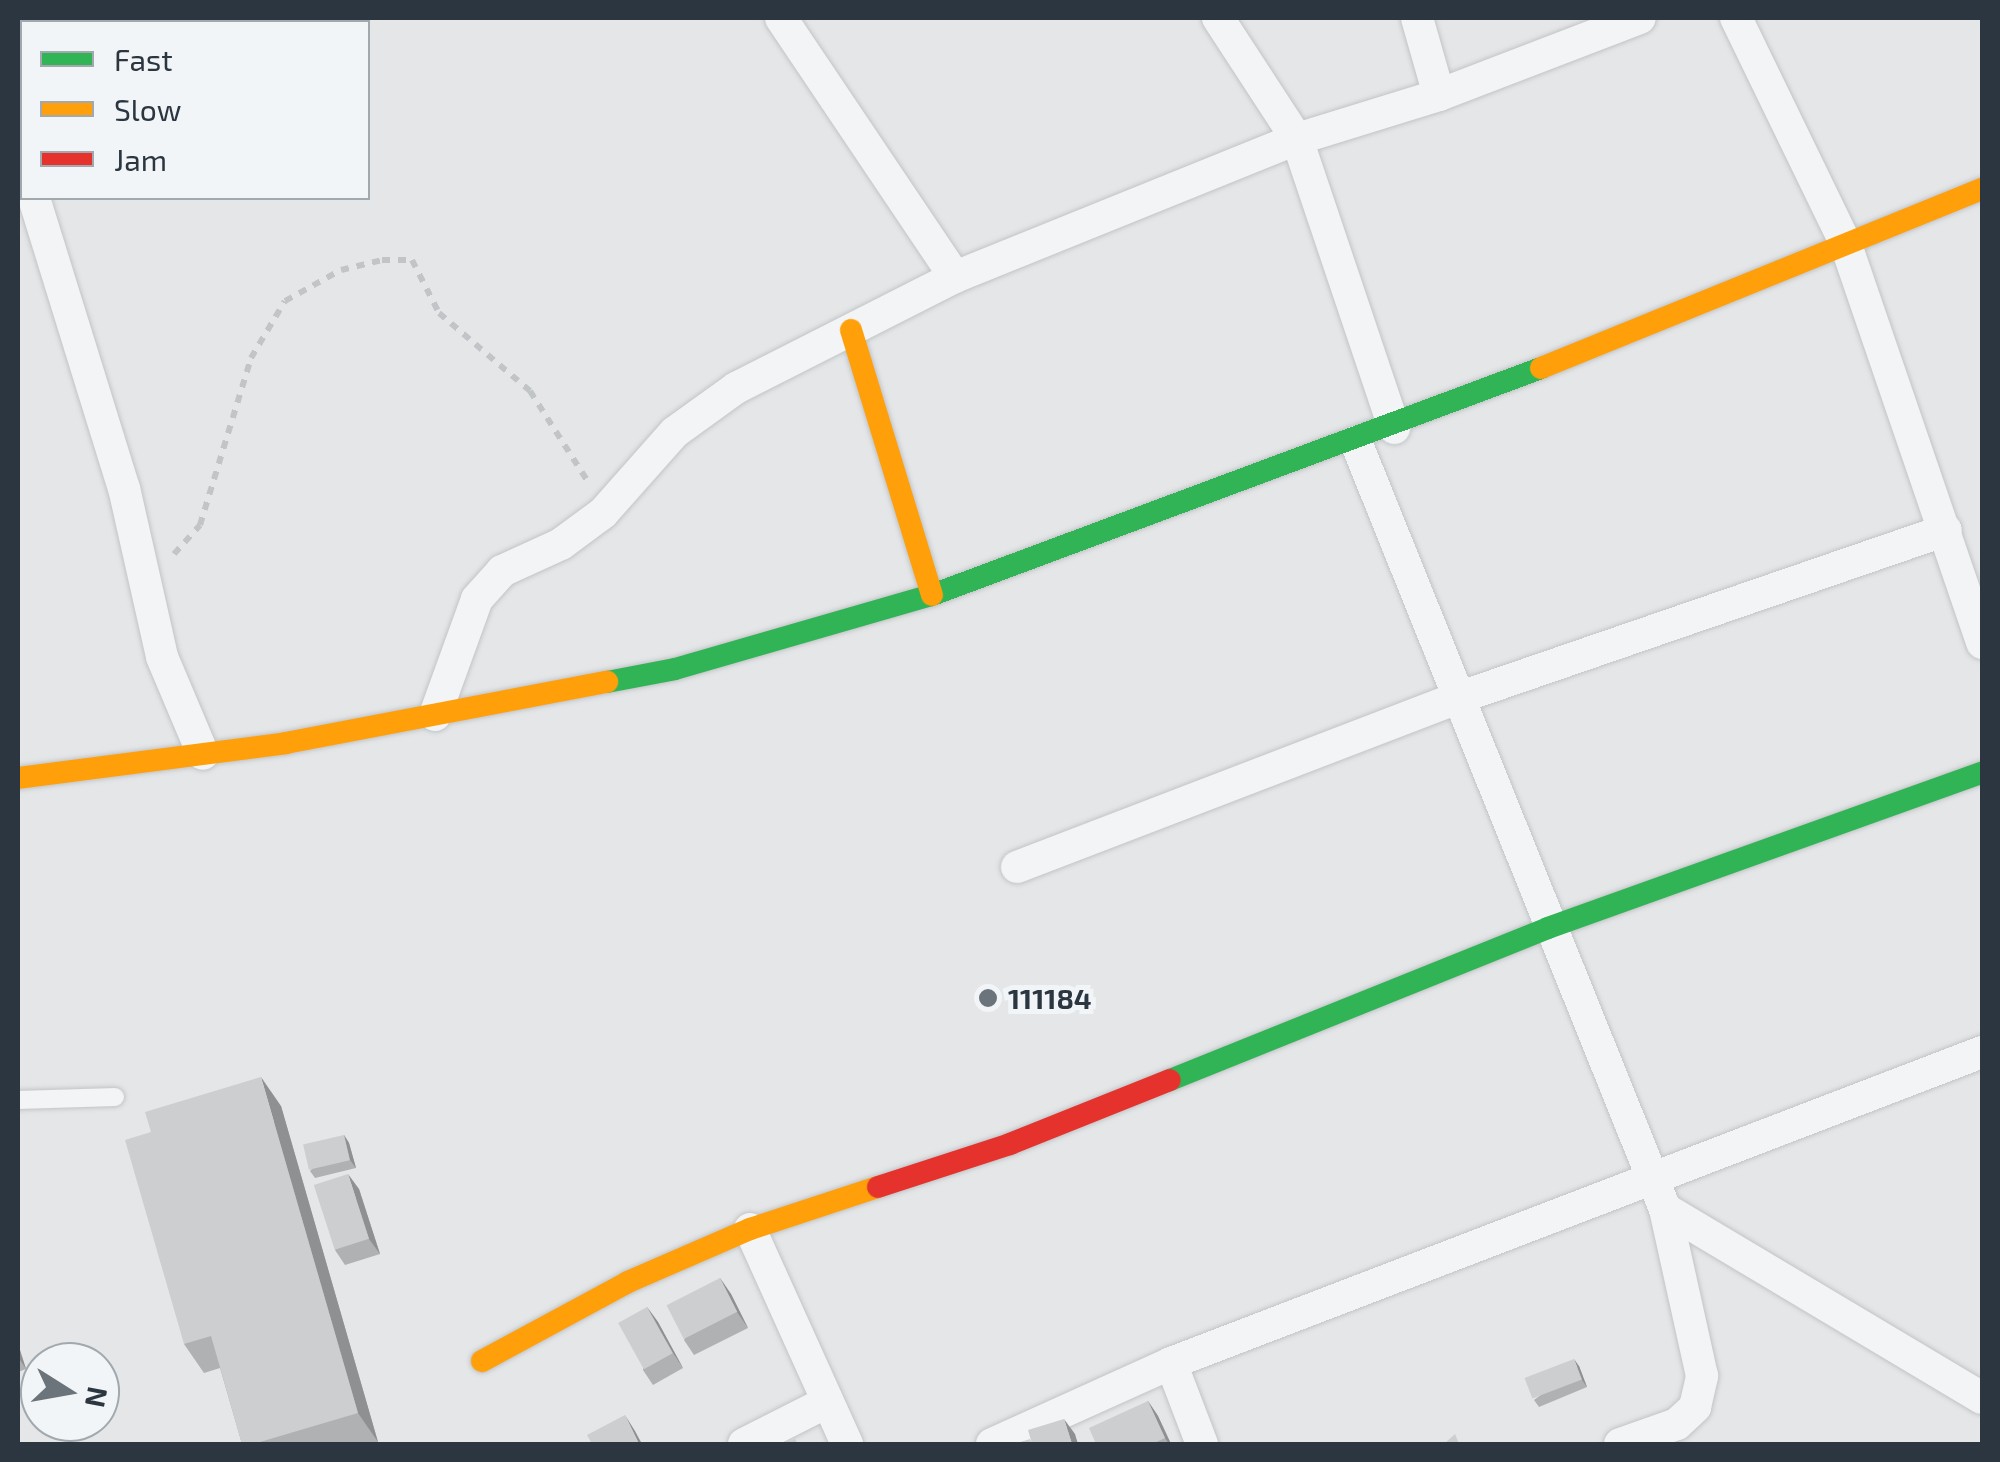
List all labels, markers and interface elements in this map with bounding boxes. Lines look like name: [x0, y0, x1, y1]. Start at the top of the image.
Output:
legend: [20, 20, 370, 200]
text: Fast: [114, 41, 173, 77]
text: Slow: [114, 91, 181, 127]
text: Jam: [114, 141, 167, 177]
place label: 111184: [1008, 981, 1092, 1015]
marker: 111184: [977, 987, 999, 1009]
north arrow: [20, 1342, 120, 1442]
text: N: [79, 1384, 116, 1411]

